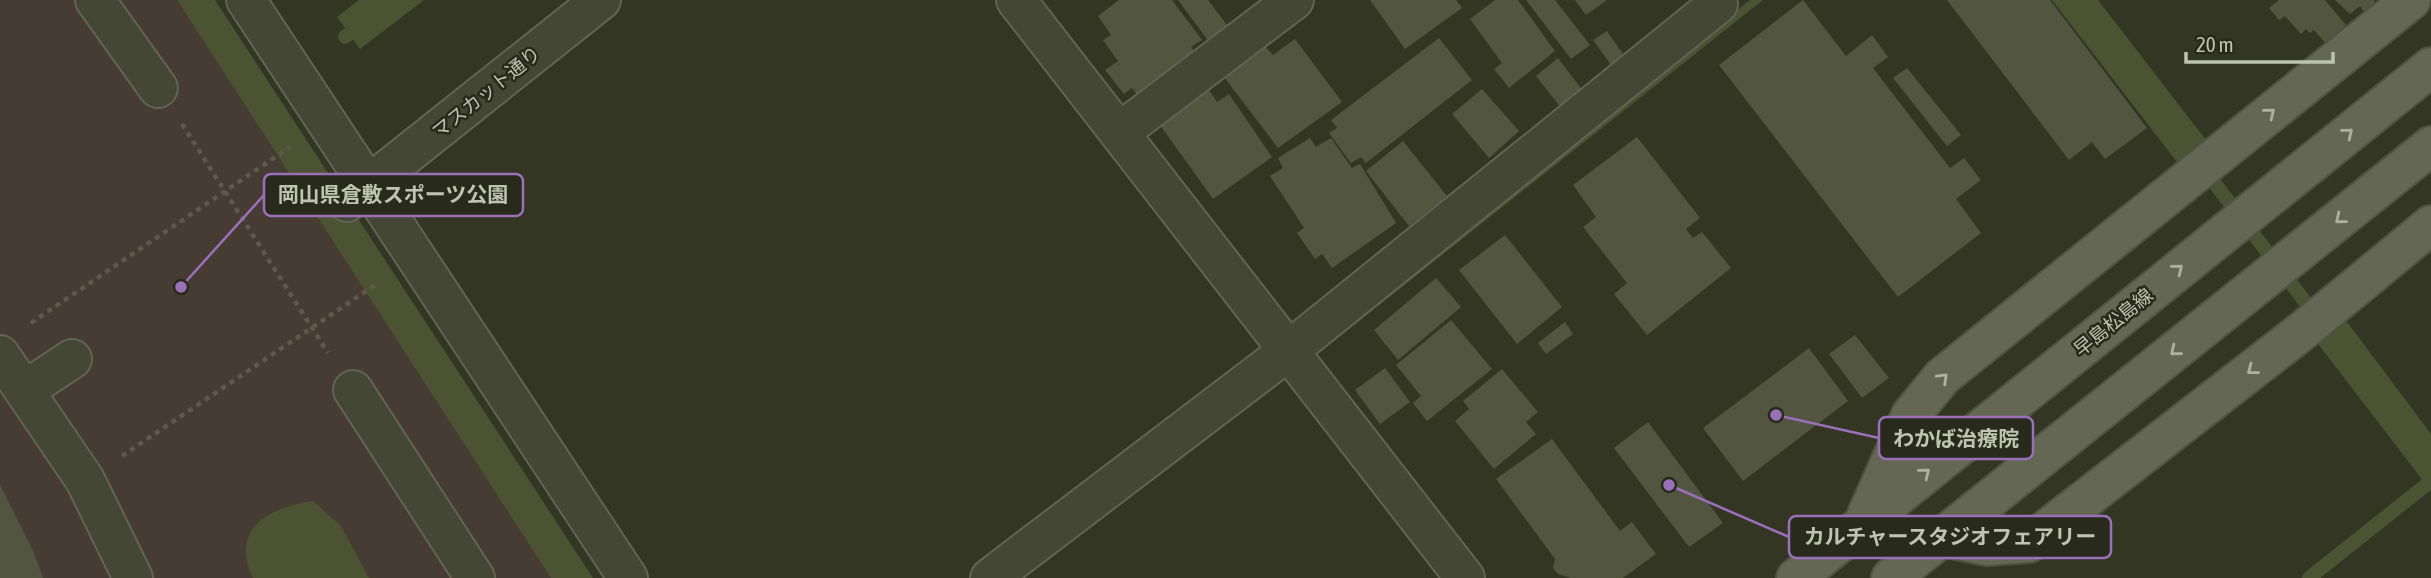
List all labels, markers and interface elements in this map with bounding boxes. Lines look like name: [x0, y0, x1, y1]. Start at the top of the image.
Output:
scale bar: [2186, 21, 2333, 65]
text: 20 m: [2196, 32, 2234, 56]
street label: マスカット通り: [427, 42, 545, 142]
one-way arrow: [2262, 108, 2274, 121]
one-way arrow: [2341, 129, 2353, 142]
callout: 岡山県倉敷スポーツ公園: [264, 174, 523, 216]
text: 岡山県倉敷スポーツ公園: [278, 182, 508, 206]
one-way arrow: [2335, 211, 2347, 224]
one-way arrow: [2171, 265, 2183, 278]
street label: 早島松島線: [2069, 284, 2157, 360]
one-way arrow: [2171, 342, 2183, 355]
one-way arrow: [2247, 361, 2260, 374]
one-way arrow: [1935, 374, 1948, 386]
callout: わかば治療院: [1879, 417, 2033, 459]
text: わかば治療院: [1893, 426, 2019, 450]
one-way arrow: [1917, 469, 1929, 482]
callout: カルチャースタジオフェアリー: [1789, 516, 2111, 558]
text: カルチャースタジオフェアリー: [1804, 524, 2096, 548]

